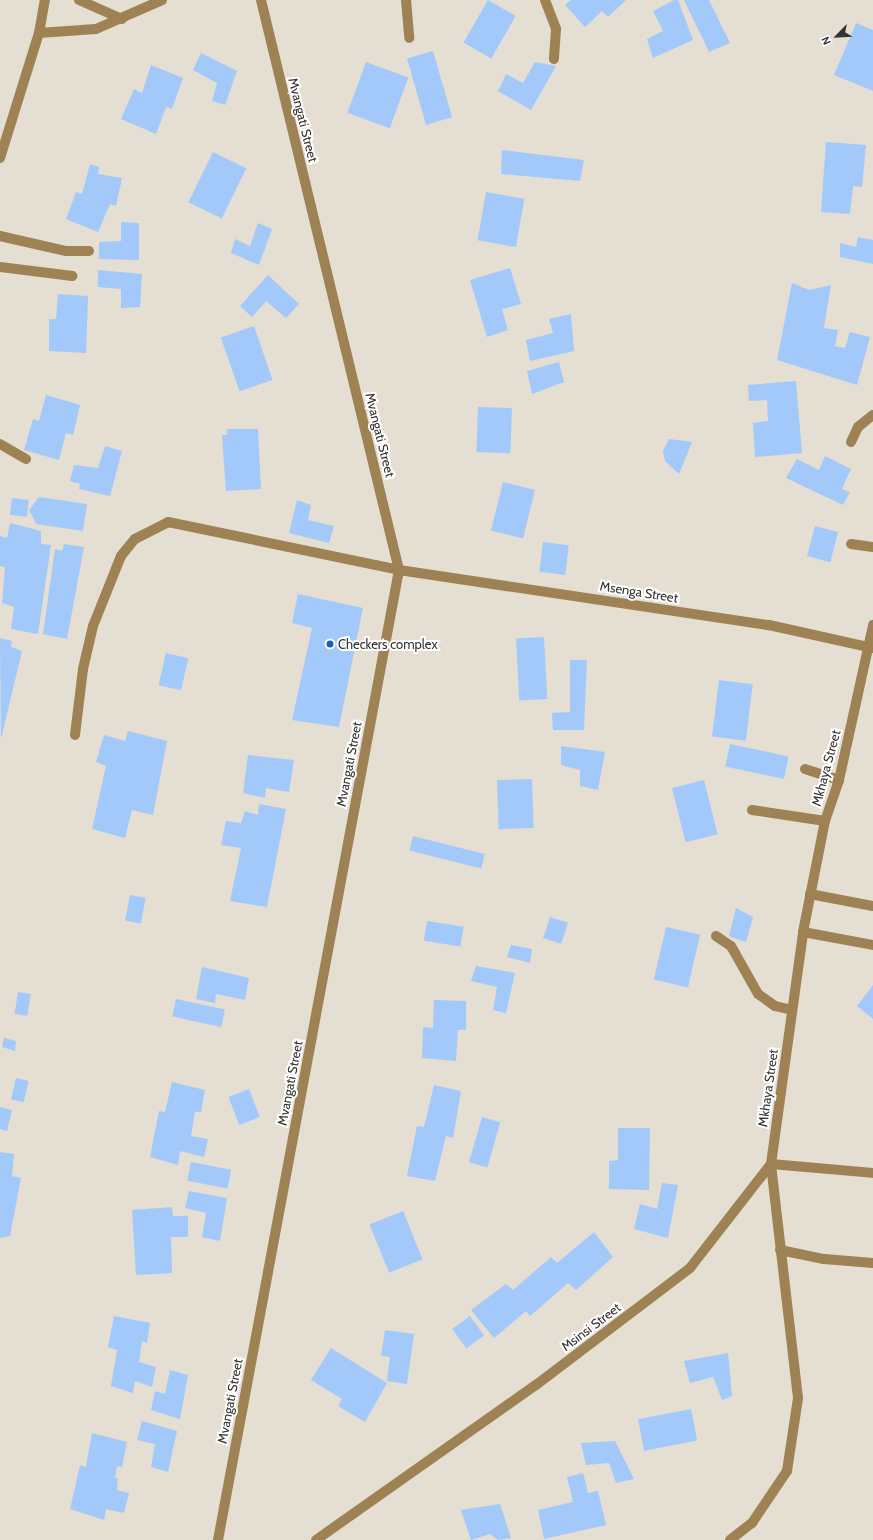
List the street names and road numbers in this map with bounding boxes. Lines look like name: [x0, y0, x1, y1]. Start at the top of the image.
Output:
street label: Mvangati Street: [285, 76, 321, 164]
street label: Mvangati Street: [362, 391, 398, 479]
street label: Msenga Street: [599, 578, 679, 606]
street label: Mvangati Street: [333, 720, 365, 808]
street label: Mkhaya Street: [808, 728, 844, 808]
street label: Mvangati Street: [274, 1039, 306, 1127]
street label: Mkhaya Street: [755, 1048, 781, 1128]
street label: Msinsi Street: [558, 1300, 624, 1354]
street label: Mvangati Street: [214, 1357, 246, 1445]

